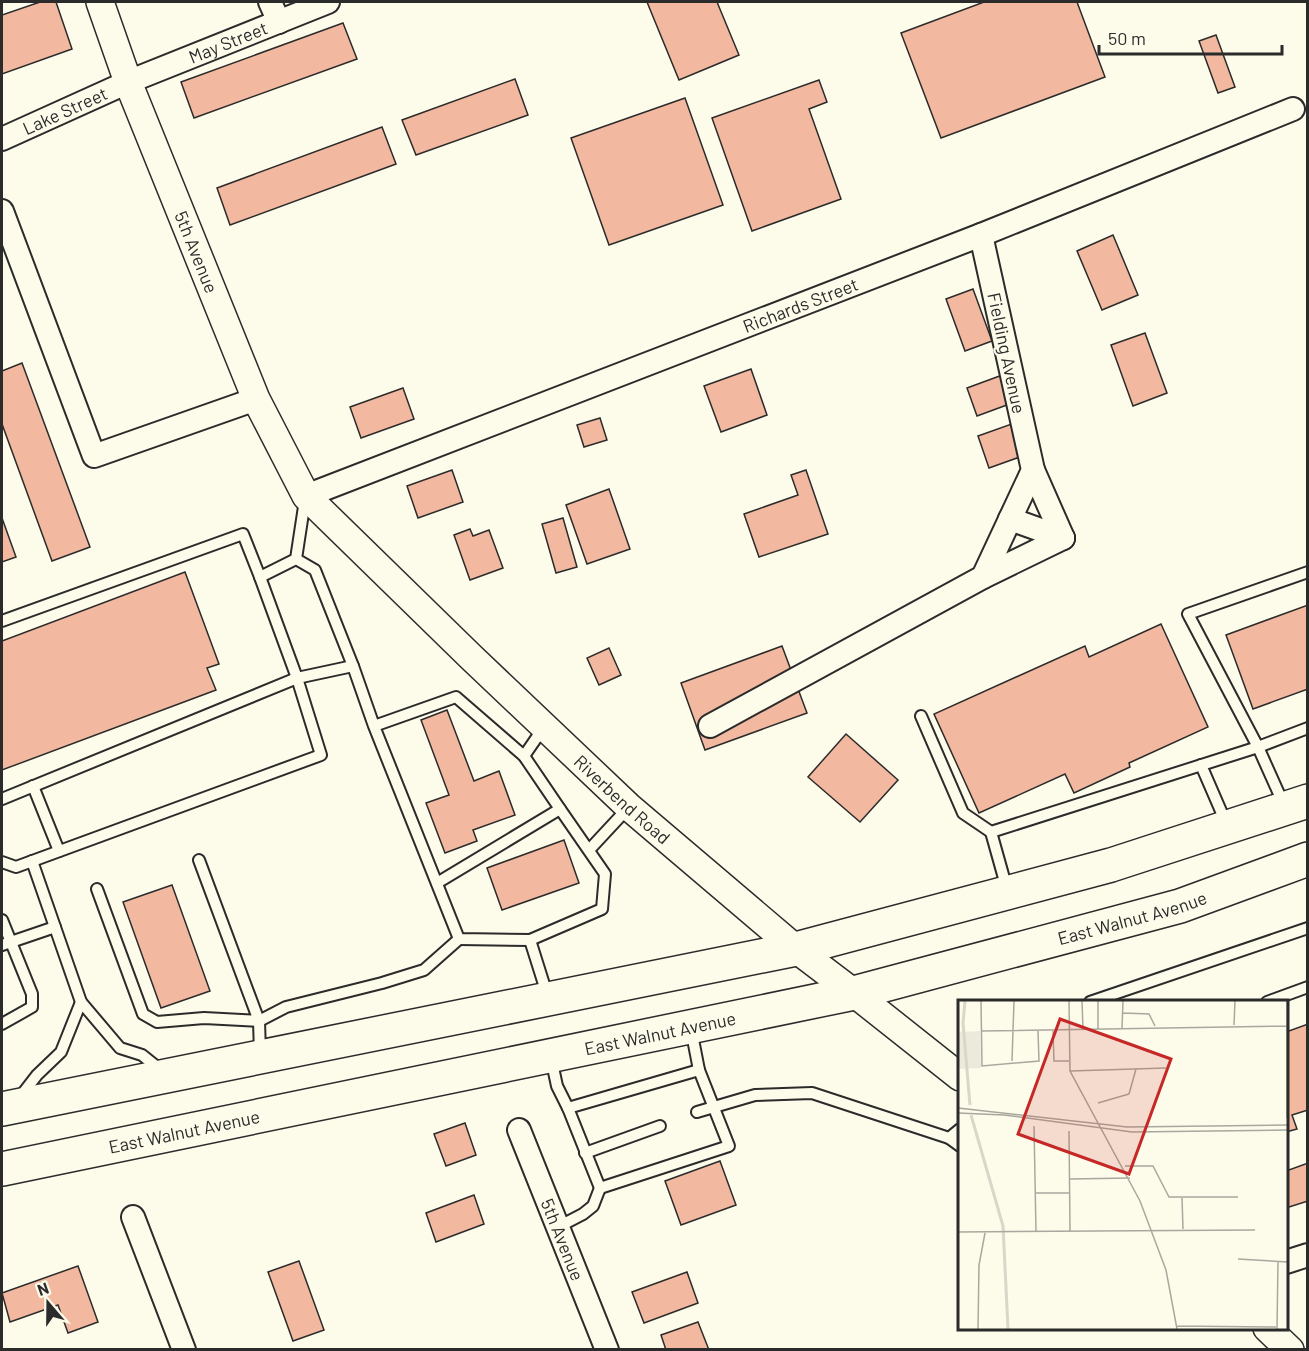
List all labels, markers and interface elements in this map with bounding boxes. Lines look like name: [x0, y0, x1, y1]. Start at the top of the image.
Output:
street label: May Street: [185, 16, 271, 68]
scale bar: [1099, 18, 1282, 56]
text: 50 m: [1108, 27, 1146, 49]
street label: Lake Street: [19, 82, 111, 139]
street label: 5th Avenue: [170, 208, 223, 296]
street label: Richards Street: [740, 273, 861, 337]
street label: Fielding Avenue: [983, 291, 1031, 415]
street label: Riverbend Road: [570, 750, 675, 848]
street label: East Walnut Avenue: [1055, 886, 1210, 949]
inset map: [958, 1000, 1288, 1330]
street label: East Walnut Avenue: [582, 1007, 738, 1059]
street label: East Walnut Avenue: [107, 1105, 262, 1158]
street label: 5th Avenue: [537, 1195, 589, 1284]
north arrow: [18, 1273, 78, 1333]
text: N: [34, 1278, 51, 1299]

